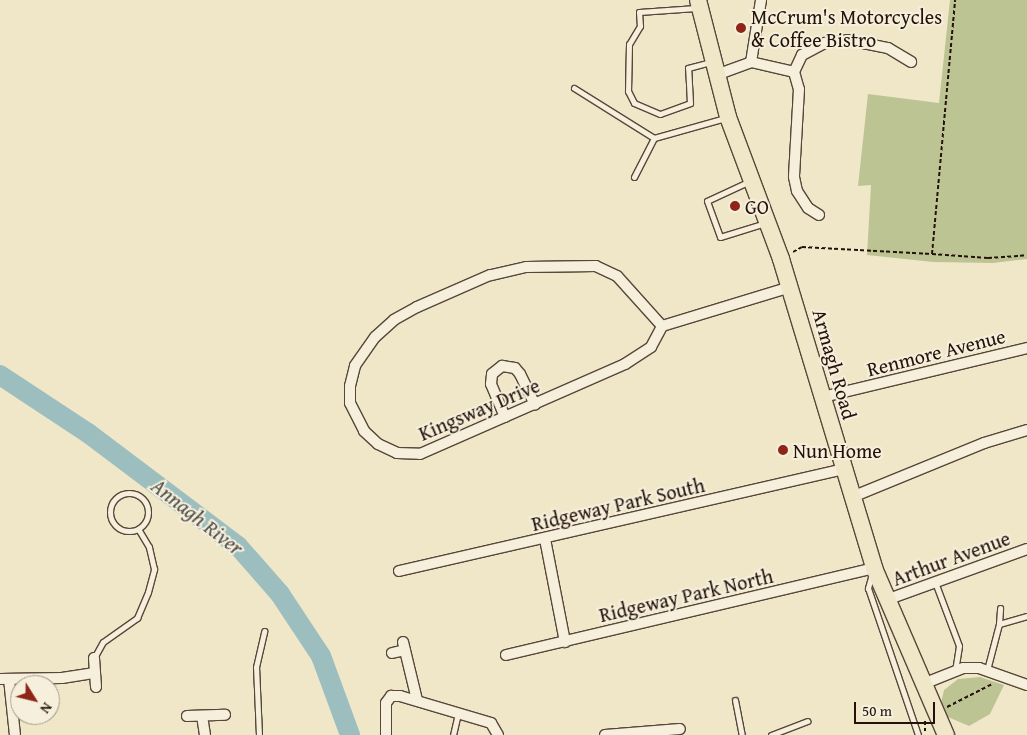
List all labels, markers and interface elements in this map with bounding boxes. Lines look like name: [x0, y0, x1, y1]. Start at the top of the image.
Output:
place label: McCrum's Motorcycles & Coffee Bistro: [751, 4, 942, 51]
marker: McCrum's Motorcycles & Coffee Bistro: [735, 22, 747, 34]
place label: GO: [745, 194, 769, 218]
marker: GO: [729, 200, 741, 212]
street label: Armagh Road: [808, 306, 862, 422]
street label: Renmore Avenue: [864, 323, 1008, 381]
street label: Kingsway Drive: [415, 373, 543, 445]
place label: Nun Home: [793, 438, 882, 462]
marker: Nun Home: [777, 444, 789, 456]
street label: Ridgeway Park South: [529, 472, 707, 536]
water label: Annagh River: [146, 473, 248, 561]
street label: Arthur Avenue: [889, 526, 1013, 590]
street label: Ridgeway Park North: [597, 563, 775, 627]
north arrow: [10, 675, 60, 725]
scale bar: [857, 692, 938, 724]
text: N: [35, 699, 57, 718]
text: 50 m: [862, 700, 892, 721]

